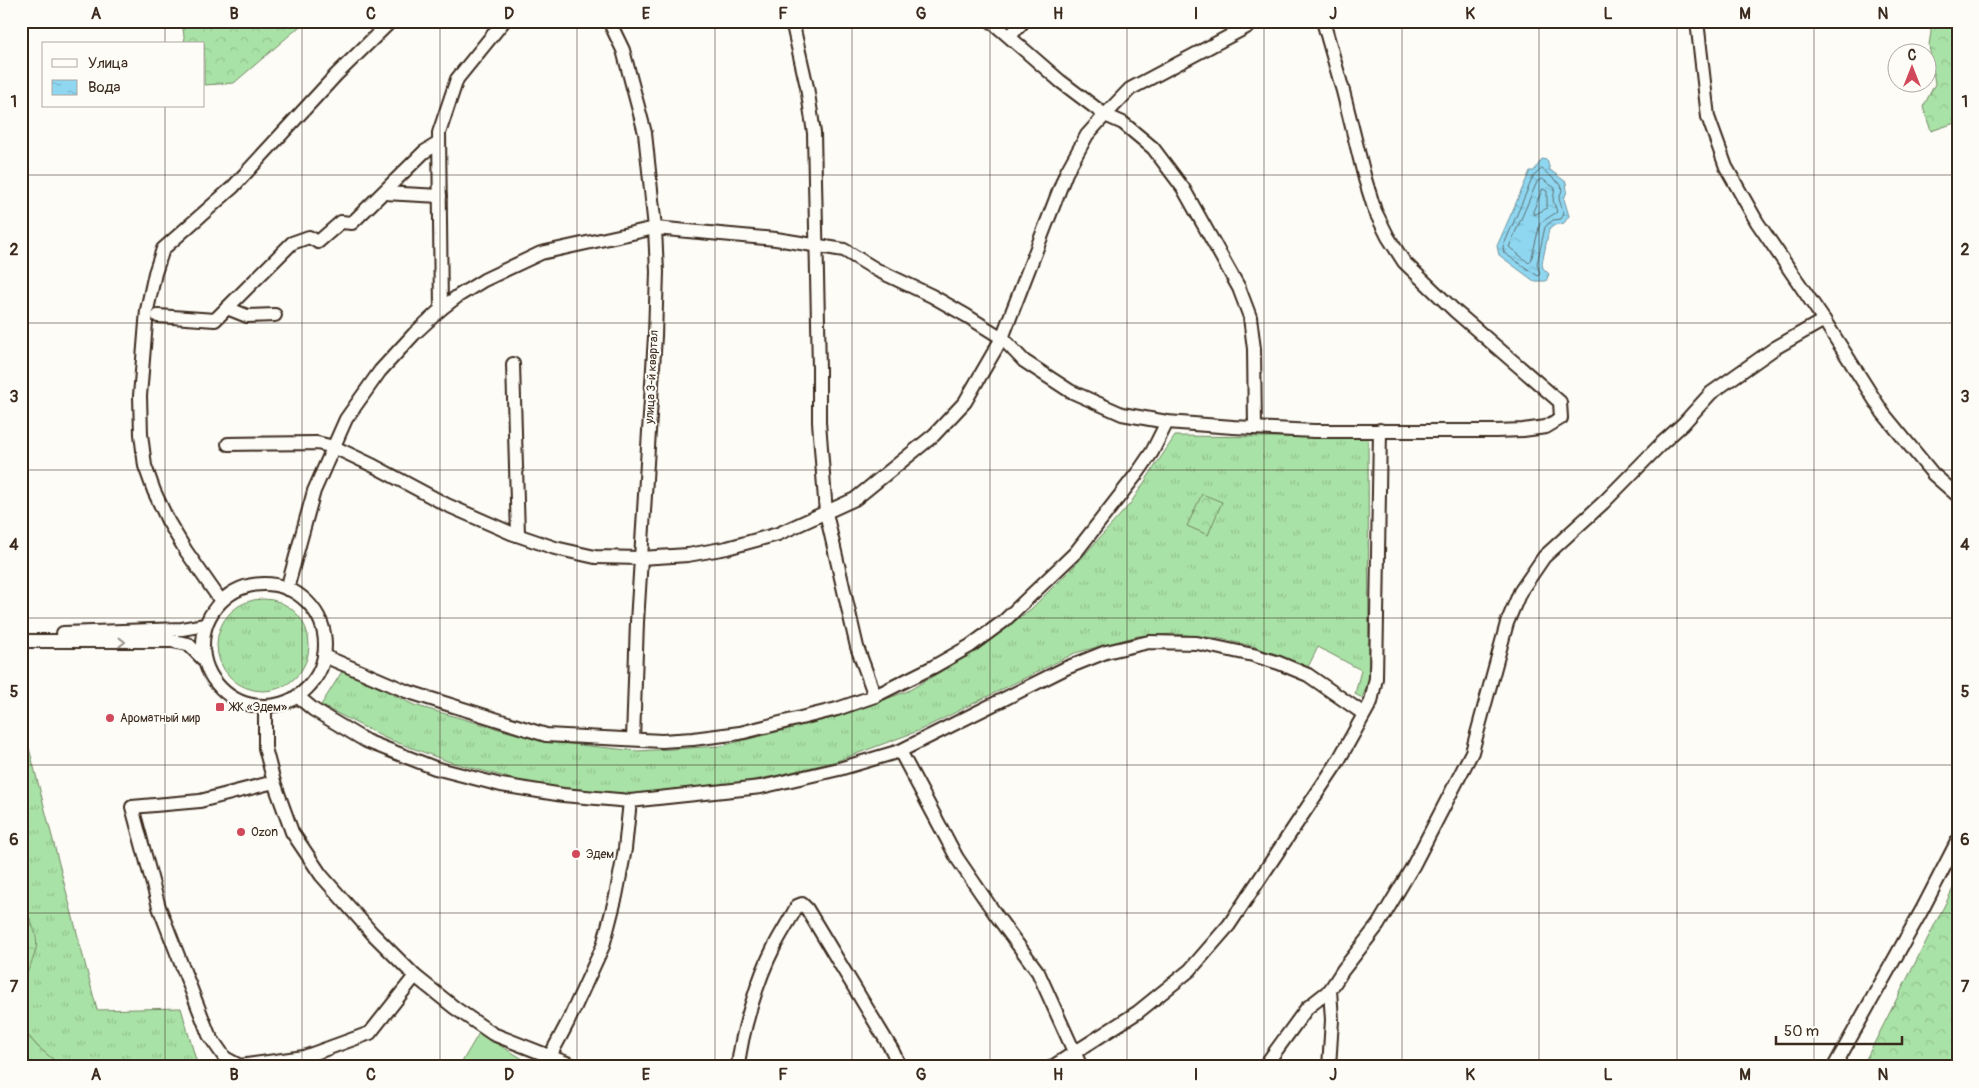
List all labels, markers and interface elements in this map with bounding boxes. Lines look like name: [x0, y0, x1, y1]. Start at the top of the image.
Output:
text: A: [91, 4, 102, 24]
text: B: [229, 4, 239, 24]
text: C: [366, 4, 376, 24]
text: D: [504, 4, 514, 24]
text: E: [642, 4, 651, 24]
text: F: [778, 4, 788, 24]
text: G: [916, 4, 927, 24]
text: H: [1053, 4, 1063, 24]
text: I: [1194, 4, 1198, 24]
text: J: [1329, 4, 1337, 24]
text: K: [1465, 4, 1475, 24]
text: L: [1603, 4, 1613, 24]
text: M: [1739, 4, 1751, 24]
text: N: [1878, 4, 1889, 24]
legend: [42, 42, 205, 108]
north arrow: [1886, 42, 1936, 92]
text: С: [1908, 47, 1917, 64]
text: Улица: [88, 54, 128, 73]
text: Вода: [88, 78, 121, 97]
text: 1: [11, 92, 17, 112]
text: 1: [1962, 92, 1968, 112]
text: 2: [10, 240, 19, 260]
text: 2: [1961, 240, 1970, 260]
street label: улица 3-й квартал: [642, 330, 662, 425]
text: 3: [10, 387, 19, 407]
text: 3: [1961, 387, 1970, 407]
text: 4: [9, 535, 19, 555]
text: 4: [1960, 535, 1970, 555]
one-way arrow: [119, 637, 127, 647]
text: 5: [10, 682, 19, 702]
text: 5: [1961, 682, 1970, 702]
place label: ЖК «Эдем»: [228, 700, 287, 715]
marker: ЖК «Эдем»: [214, 701, 226, 713]
place label: Ароматный мир: [120, 711, 201, 726]
marker: Ароматный мир: [104, 712, 116, 724]
place label: Ozon: [251, 825, 278, 840]
marker: Ozon: [235, 826, 247, 838]
text: 6: [9, 830, 19, 850]
text: 6: [1960, 830, 1970, 850]
place label: Эдем: [586, 847, 614, 862]
marker: Эдем: [570, 848, 582, 860]
text: 7: [10, 977, 19, 997]
text: 7: [1961, 977, 1970, 997]
scale bar: [1776, 1013, 1903, 1045]
text: 50 m: [1784, 1022, 1819, 1041]
text: A: [91, 1065, 102, 1085]
text: B: [229, 1065, 239, 1085]
text: C: [366, 1065, 376, 1085]
text: D: [504, 1065, 514, 1085]
text: E: [642, 1065, 651, 1085]
text: F: [778, 1065, 788, 1085]
text: G: [916, 1065, 927, 1085]
text: H: [1053, 1065, 1063, 1085]
text: I: [1194, 1065, 1198, 1085]
text: J: [1329, 1065, 1337, 1085]
text: K: [1465, 1065, 1475, 1085]
text: L: [1603, 1065, 1613, 1085]
text: M: [1739, 1065, 1751, 1085]
text: N: [1878, 1065, 1889, 1085]

